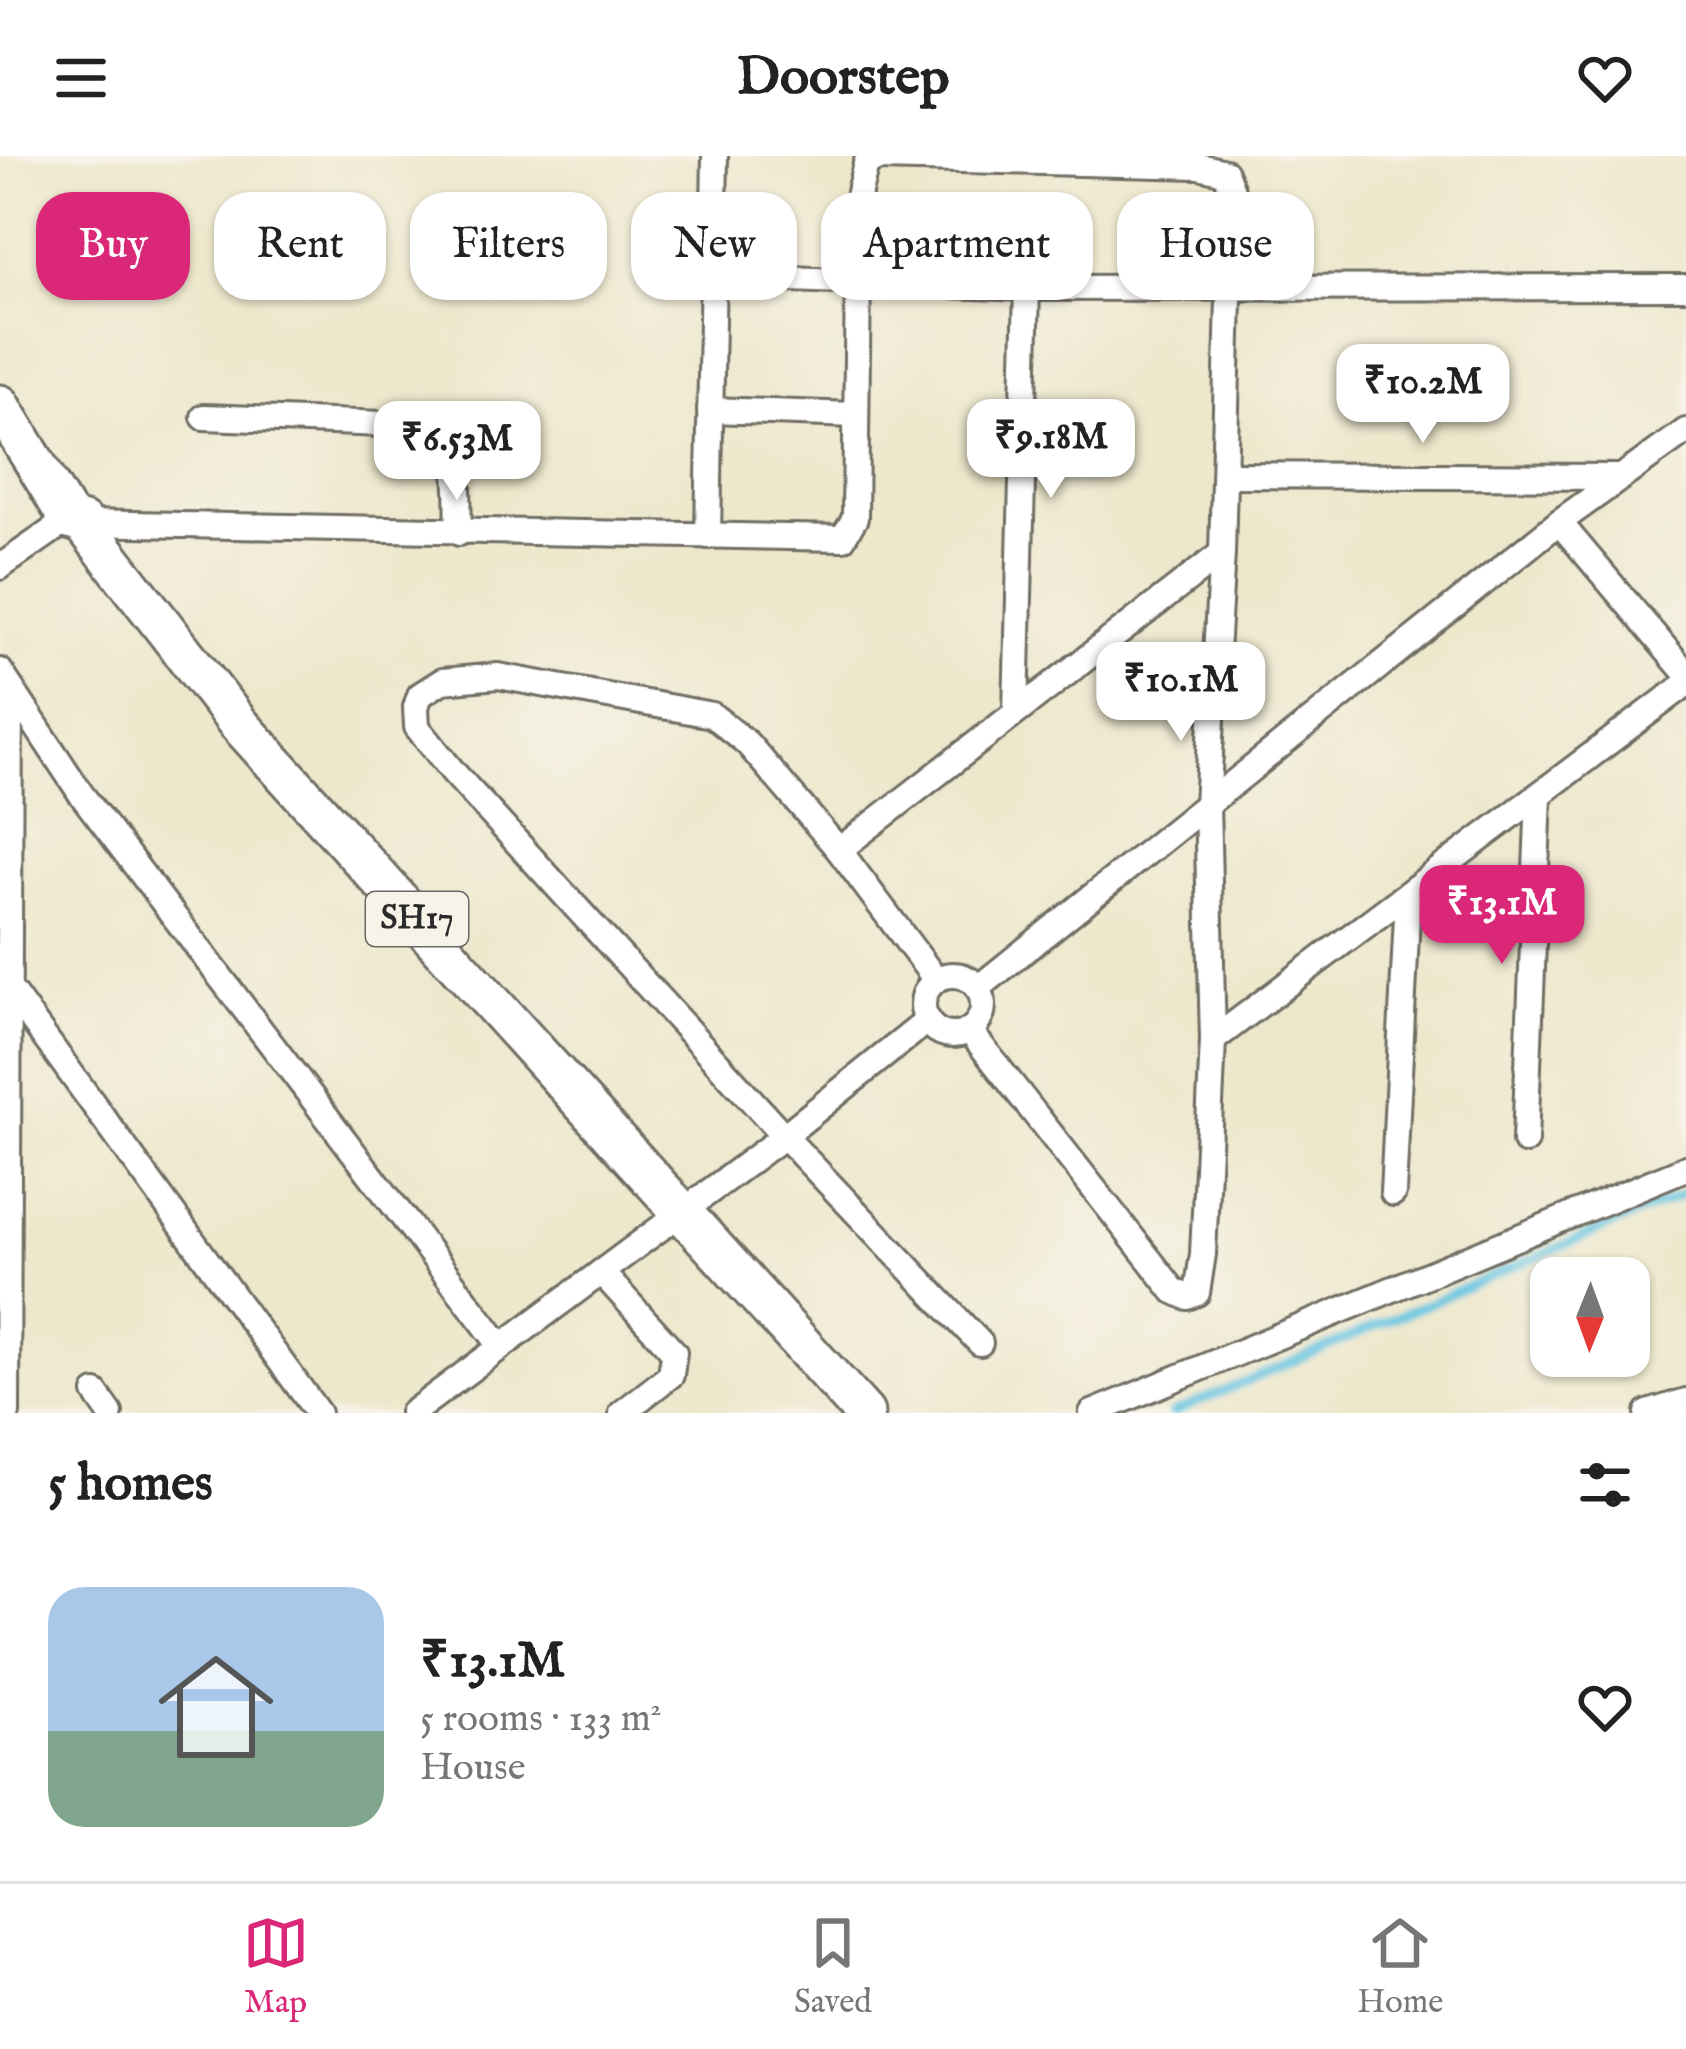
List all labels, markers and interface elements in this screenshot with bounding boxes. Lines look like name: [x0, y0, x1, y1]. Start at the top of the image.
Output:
text: Doorstep: [737, 44, 949, 113]
icon: menu: [48, 45, 114, 111]
icon: heart: [1572, 45, 1638, 111]
chip: Buy: [36, 192, 190, 300]
chip: Rent: [214, 192, 386, 300]
chip: Filters: [410, 192, 607, 300]
chip: New: [631, 192, 797, 300]
chip: Apartment: [821, 192, 1093, 300]
chip: House: [1117, 192, 1314, 300]
pin: ₹10.2M: [1325, 344, 1521, 446]
text: ₹10.2M: [1363, 358, 1483, 407]
pin: ₹9.18M: [953, 399, 1149, 501]
pin: ₹6.53M: [359, 401, 555, 503]
text: ₹9.18M: [994, 413, 1108, 462]
text: ₹6.53M: [401, 415, 513, 464]
pin: ₹10.1M: [1083, 642, 1279, 744]
text: ₹10.1M: [1123, 656, 1239, 705]
pin: ₹13.1M: [1404, 865, 1600, 967]
text: ₹13.1M: [1447, 879, 1557, 928]
road number: SH17: [366, 892, 468, 946]
north arrow: [1530, 1257, 1650, 1377]
map controls: [1530, 1257, 1650, 1377]
icon: filters: [1572, 1452, 1638, 1518]
text: 5 homes: [48, 1453, 213, 1518]
text: ₹13.1M: [420, 1630, 565, 1695]
icon: home: [144, 1635, 288, 1779]
icon: heart: [1572, 1674, 1638, 1740]
text: 5 rooms · 133 m²: [420, 1695, 662, 1744]
text: House: [420, 1744, 526, 1793]
tab: Map: [243, 1910, 309, 2024]
tab: Saved: [794, 1910, 872, 2024]
tab: Home: [1357, 1910, 1443, 2024]

